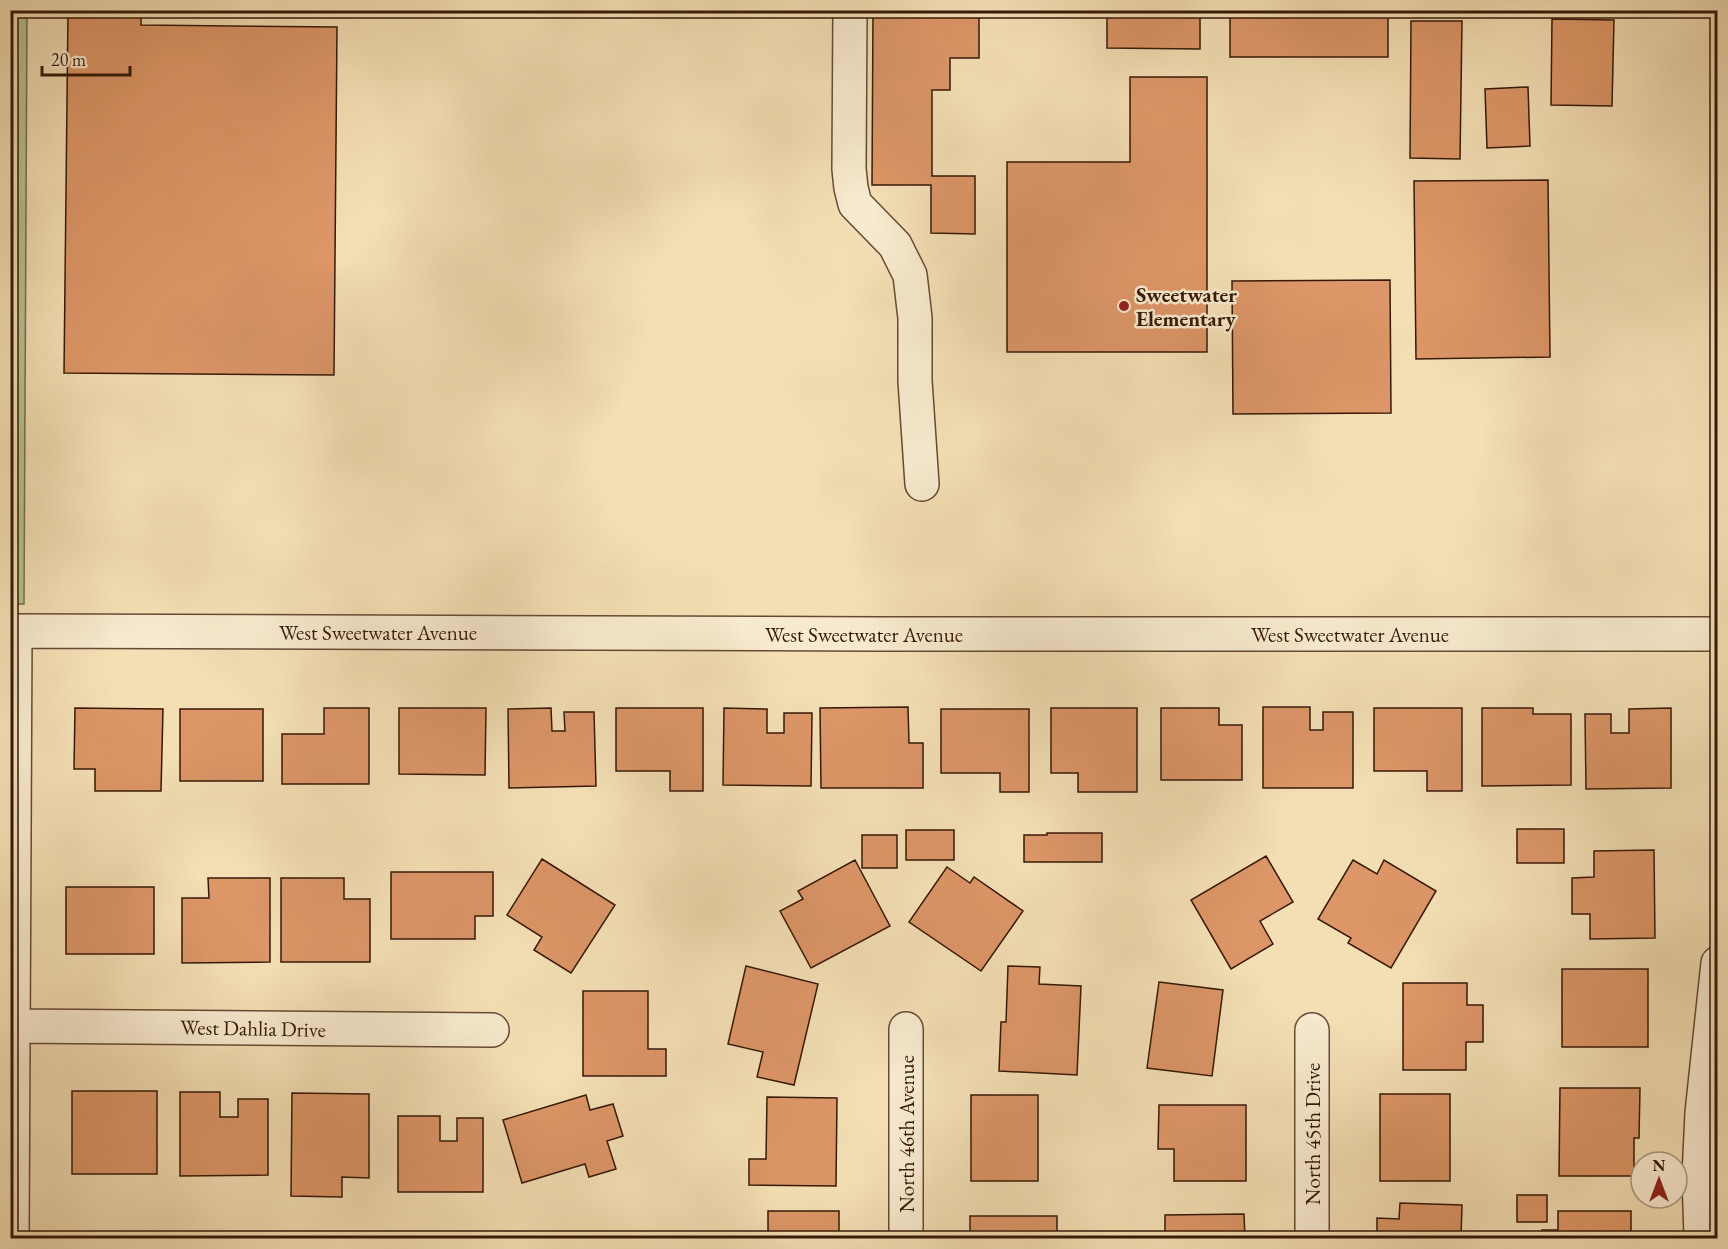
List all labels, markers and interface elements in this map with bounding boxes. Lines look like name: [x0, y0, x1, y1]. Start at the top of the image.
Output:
scale bar: [42, 39, 130, 77]
text: 20 m: [51, 48, 86, 71]
place label: Sweetwater Elementary: [1136, 281, 1237, 332]
marker: Sweetwater Elementary: [1117, 299, 1131, 313]
street label: West Sweetwater Avenue: [279, 619, 477, 646]
street label: West Sweetwater Avenue: [765, 621, 963, 648]
street label: West Sweetwater Avenue: [1251, 621, 1449, 648]
street label: West Dahlia Drive: [180, 1013, 326, 1043]
street label: North 46th Avenue: [893, 1055, 920, 1213]
street label: North 45th Drive: [1299, 1063, 1326, 1205]
north arrow: [1629, 1150, 1689, 1210]
text: N: [1653, 1155, 1666, 1176]

